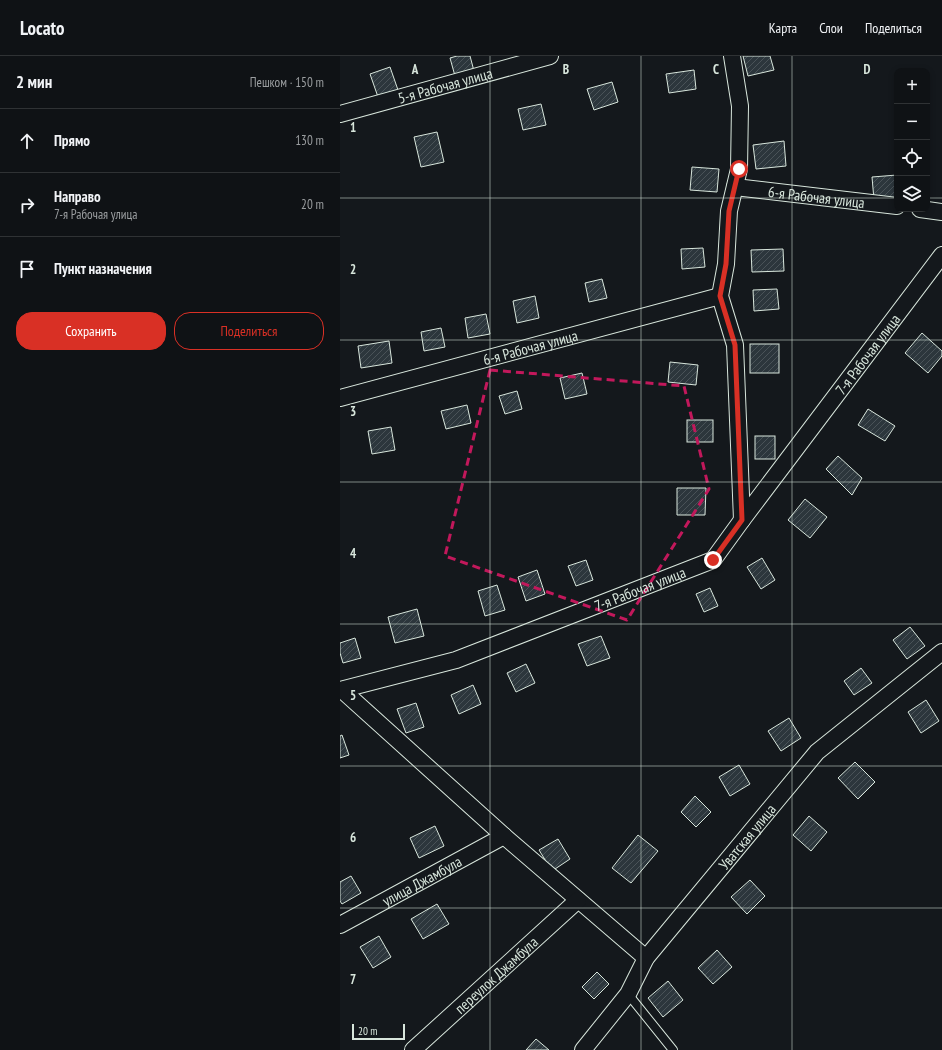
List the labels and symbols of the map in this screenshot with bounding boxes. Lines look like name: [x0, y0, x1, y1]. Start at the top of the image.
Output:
text: A: [411, 61, 419, 78]
text: B: [563, 61, 569, 78]
text: C: [713, 61, 719, 78]
text: D: [864, 61, 871, 78]
street label: 5-я Рабочая улица: [396, 63, 494, 107]
text: 1: [350, 119, 356, 136]
route start: [730, 160, 748, 178]
street label: 6-я Рабочая улица: [767, 181, 866, 212]
text: 2: [350, 261, 356, 278]
street label: 7-я Рабочая улица: [831, 310, 904, 398]
street label: 6-я Рабочая улица: [481, 325, 580, 369]
text: 3: [350, 403, 356, 420]
text: 4: [350, 545, 357, 562]
route end: [704, 551, 722, 569]
street label: 7-я Рабочая улица: [591, 562, 688, 615]
text: 5: [350, 687, 356, 704]
street label: Уватская улица: [714, 800, 780, 873]
text: 6: [350, 829, 356, 846]
street label: улица Джамбула: [379, 851, 465, 910]
street label: переулок Джамбула: [450, 932, 541, 1017]
text: 7: [350, 971, 356, 988]
scale bar: [352, 1022, 405, 1041]

